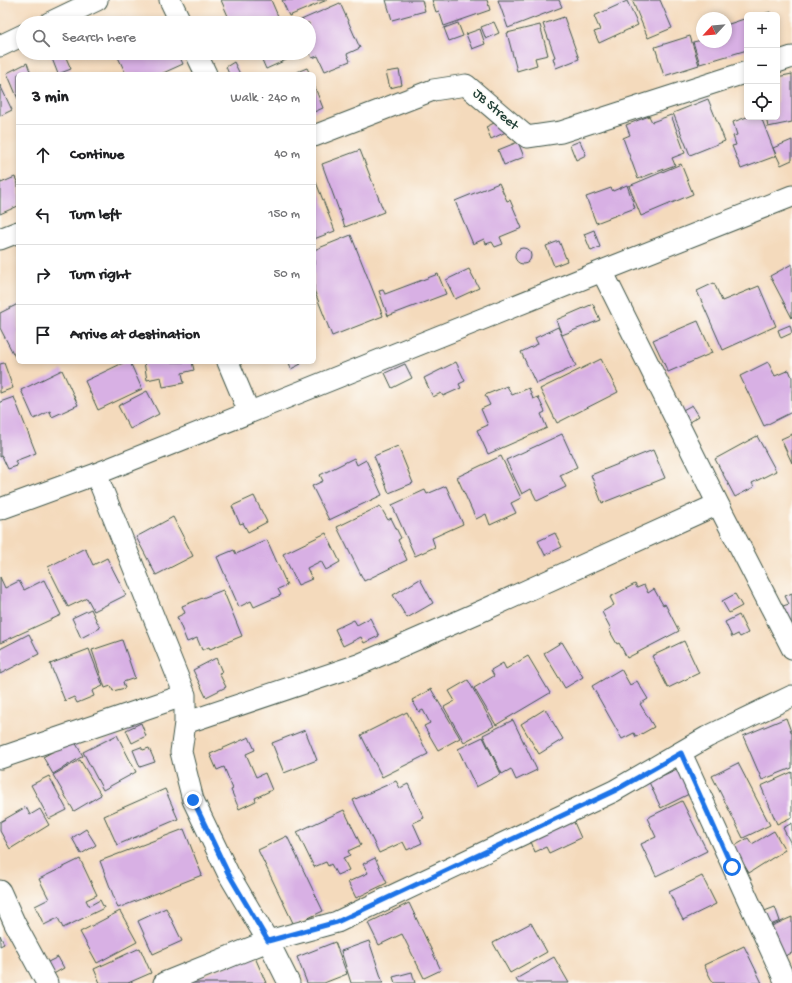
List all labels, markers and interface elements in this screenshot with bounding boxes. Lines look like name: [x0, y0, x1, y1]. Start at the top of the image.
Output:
north arrow: [696, 12, 732, 48]
map controls: [744, 12, 780, 120]
button: +: [744, 12, 780, 48]
search box: [16, 16, 316, 60]
icon: search: [30, 27, 52, 49]
text: Search here: [62, 29, 136, 47]
button: −: [744, 48, 780, 84]
button: locate: [744, 84, 780, 120]
street label: JB Street: [469, 85, 522, 135]
text: 3 min: [32, 88, 69, 108]
text: Walk · 240 m: [231, 91, 300, 106]
icon: ahead: [32, 144, 54, 166]
text: Continue: [70, 146, 124, 164]
text: 40 m: [274, 147, 300, 162]
icon: left: [32, 204, 54, 226]
text: Turn left: [70, 206, 121, 224]
text: 150 m: [268, 207, 300, 222]
icon: right: [32, 264, 54, 286]
text: Turn right: [70, 266, 130, 284]
text: 50 m: [273, 267, 300, 282]
icon: arrive: [32, 324, 54, 346]
text: Arrive at destination: [70, 326, 200, 344]
route end: [184, 791, 202, 809]
route start: [723, 858, 741, 876]

